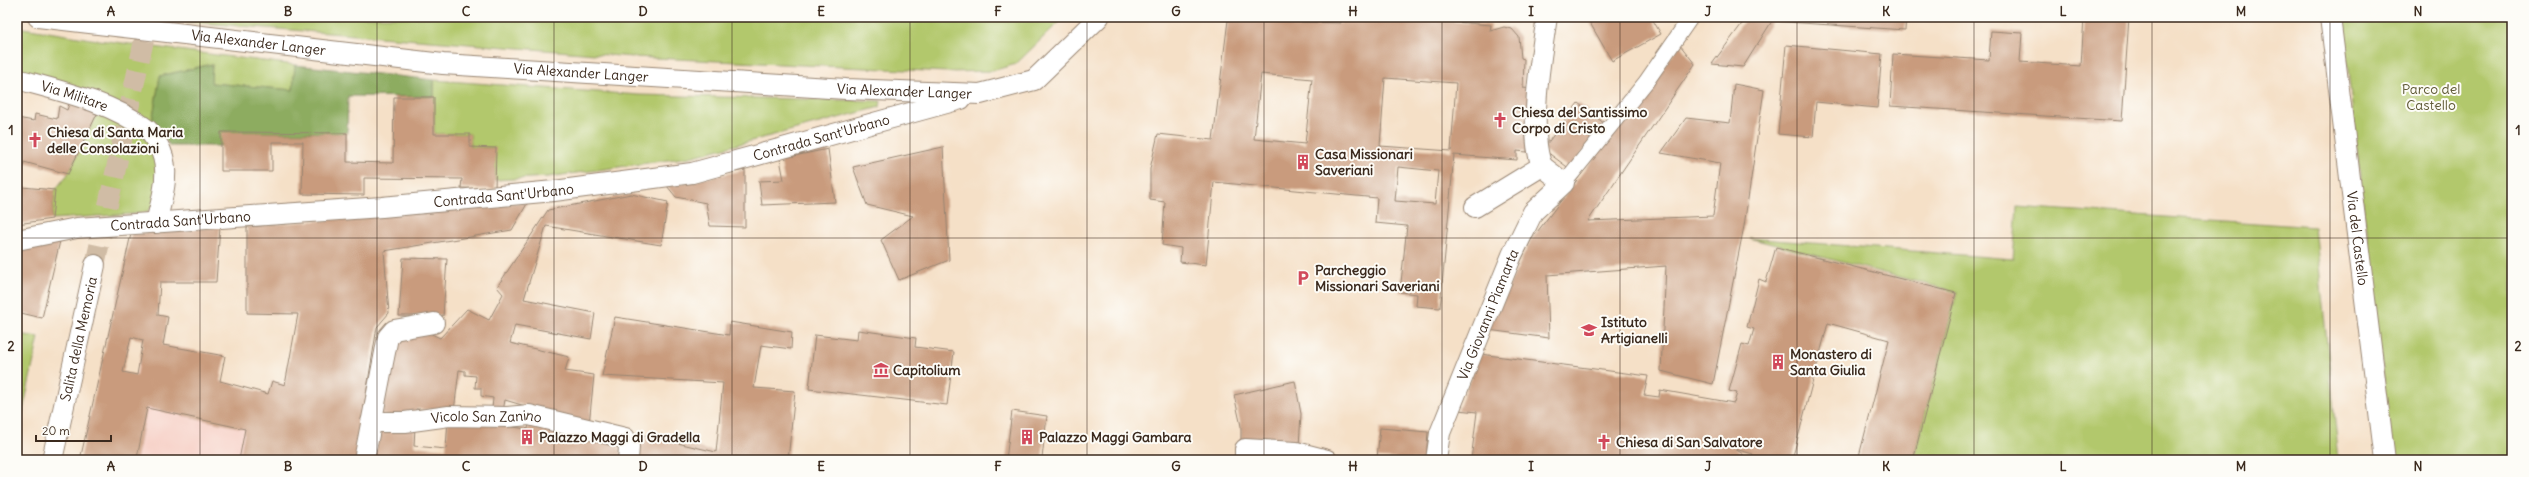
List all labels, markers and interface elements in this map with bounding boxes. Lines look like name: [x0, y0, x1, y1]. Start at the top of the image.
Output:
text: A: [107, 3, 116, 20]
text: B: [284, 3, 293, 20]
text: C: [462, 3, 471, 20]
text: D: [638, 3, 648, 20]
text: E: [817, 3, 825, 20]
text: F: [994, 3, 1002, 20]
text: G: [1171, 3, 1181, 20]
text: H: [1348, 3, 1358, 20]
text: I: [1528, 3, 1534, 20]
text: J: [1705, 3, 1712, 20]
text: K: [1882, 3, 1891, 20]
text: L: [2059, 3, 2067, 20]
text: M: [2236, 3, 2246, 20]
text: N: [2414, 3, 2422, 20]
street label: Via Alexander Langer: [190, 26, 327, 59]
street label: Via Alexander Langer: [513, 59, 649, 86]
street label: Via Militare: [39, 77, 111, 115]
street label: Via Alexander Langer: [836, 79, 973, 103]
park label: Parco del Castello: [2402, 80, 2460, 114]
place label: Chiesa del Santissimo Corpo di Cristo: [1512, 103, 1648, 137]
street label: Contrada Sant'Urbano: [751, 110, 892, 165]
church icon: Chiesa del Santissimo Corpo di Cristo: [1491, 111, 1509, 129]
text: 1: [8, 122, 14, 139]
text: 1: [2515, 122, 2521, 139]
place label: Chiesa di Santa Maria delle Consolazioni: [47, 123, 183, 157]
church icon: Chiesa di Santa Maria delle Consolazioni: [26, 131, 44, 149]
place label: Casa Missionari Saveriani: [1315, 145, 1413, 179]
building icon: Casa Missionari Saveriani: [1294, 153, 1312, 171]
street label: Contrada Sant'Urbano: [433, 180, 575, 211]
street label: Via del Castello: [2343, 190, 2372, 287]
street label: Contrada Sant'Urbano: [110, 207, 252, 235]
street label: Via Giovanni Piamarta: [1453, 246, 1523, 383]
place label: Parcheggio Missionari Saveriani: [1315, 261, 1440, 295]
parking icon: Parcheggio Missionari Saveriani: [1294, 269, 1312, 287]
street label: Salita della Memoria: [56, 275, 101, 403]
place label: Istituto Artigianelli: [1601, 313, 1668, 347]
school or university icon: Istituto Artigianelli: [1580, 321, 1598, 339]
text: 2: [7, 338, 15, 355]
text: 2: [2514, 338, 2522, 355]
place label: Monastero di Santa Giulia: [1790, 345, 1872, 379]
building icon: Monastero di Santa Giulia: [1769, 353, 1787, 371]
museum icon: Capitolium: [872, 361, 890, 379]
place label: Capitolium: [893, 361, 961, 379]
street label: Vicolo San Zanino: [430, 406, 544, 427]
scale bar: [36, 417, 111, 443]
text: 20 m: [42, 423, 70, 438]
building icon: Palazzo Maggi di Gradella: [518, 428, 536, 446]
place label: Palazzo Maggi di Gradella: [539, 428, 700, 446]
building icon: Palazzo Maggi Gambara: [1018, 428, 1036, 446]
place label: Palazzo Maggi Gambara: [1039, 428, 1192, 446]
church icon: Chiesa di San Salvatore: [1595, 433, 1613, 451]
place label: Chiesa di San Salvatore: [1616, 433, 1763, 451]
text: A: [107, 458, 116, 475]
text: B: [284, 458, 293, 475]
text: C: [462, 458, 471, 475]
text: D: [638, 458, 648, 475]
text: E: [817, 458, 825, 475]
text: F: [994, 458, 1002, 475]
text: G: [1171, 458, 1181, 475]
text: H: [1348, 458, 1358, 475]
text: I: [1528, 458, 1534, 475]
text: J: [1705, 458, 1712, 475]
text: K: [1882, 458, 1891, 475]
text: L: [2059, 458, 2067, 475]
text: M: [2236, 458, 2246, 475]
text: N: [2414, 458, 2422, 475]

